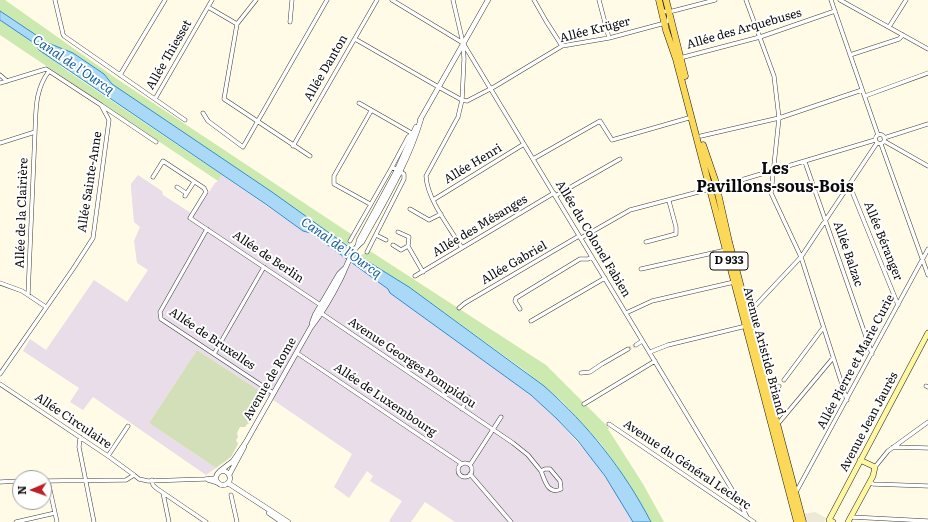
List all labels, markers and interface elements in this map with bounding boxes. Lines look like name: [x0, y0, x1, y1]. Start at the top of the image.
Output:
street label: Allée des Arquebuses: [685, 6, 803, 52]
street label: Allée Krüger: [558, 14, 632, 46]
street label: Allée Thiesset: [143, 18, 195, 92]
water label: Canal de l'Ourcq: [29, 32, 117, 98]
street label: Allée Danton: [301, 32, 351, 104]
street label: Allée Sainte-Anne: [75, 130, 105, 234]
street label: Allée Henri: [441, 141, 505, 187]
street label: Allée de la Clairière: [13, 157, 31, 269]
district label: Les Pavillons-sous-Bois: [696, 159, 854, 197]
street label: Allée du Colonel Fabien: [552, 178, 634, 300]
street label: Allée des Mésanges: [430, 192, 530, 260]
street label: Allée Béranger: [861, 199, 905, 283]
water label: Canal de l'Ourcq: [298, 214, 384, 282]
street label: Allée Balzac: [830, 219, 866, 289]
street label: Allée de Berlin: [230, 228, 306, 286]
street label: Allée Gabriel: [479, 238, 549, 288]
road number: D 933: [710, 252, 748, 270]
street label: Avenue Aristide Briand: [740, 285, 788, 417]
street label: Allée Pierre et Marie Curie: [814, 292, 898, 432]
street label: Allée de Bruxelles: [166, 305, 258, 373]
street label: Avenue Georges Pompidou: [345, 315, 479, 411]
street label: Avenue de Rome: [240, 335, 300, 423]
street label: Allée de Luxembourg: [331, 360, 439, 440]
street label: Avenue Jean Jaurès: [837, 370, 901, 474]
street label: Allée Circulaire: [32, 390, 114, 452]
street label: Avenue du Général Leclerc: [621, 417, 753, 513]
north arrow: [12, 470, 52, 510]
text: N: [13, 485, 29, 495]

